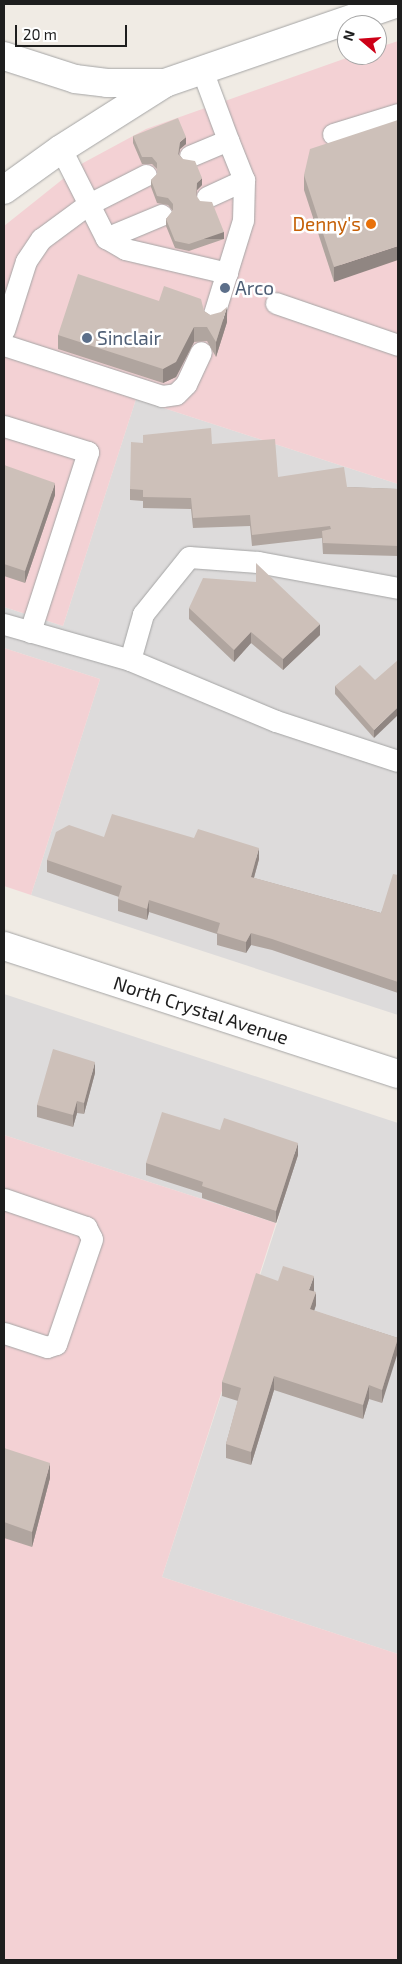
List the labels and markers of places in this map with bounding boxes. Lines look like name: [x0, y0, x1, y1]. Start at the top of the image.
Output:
place label: Denny's: [292, 213, 361, 235]
marker: Denny's: [365, 218, 377, 230]
place label: Arco: [235, 277, 274, 299]
marker: Arco: [219, 282, 231, 294]
place label: Sinclair: [97, 327, 161, 349]
marker: Sinclair: [81, 332, 93, 344]

